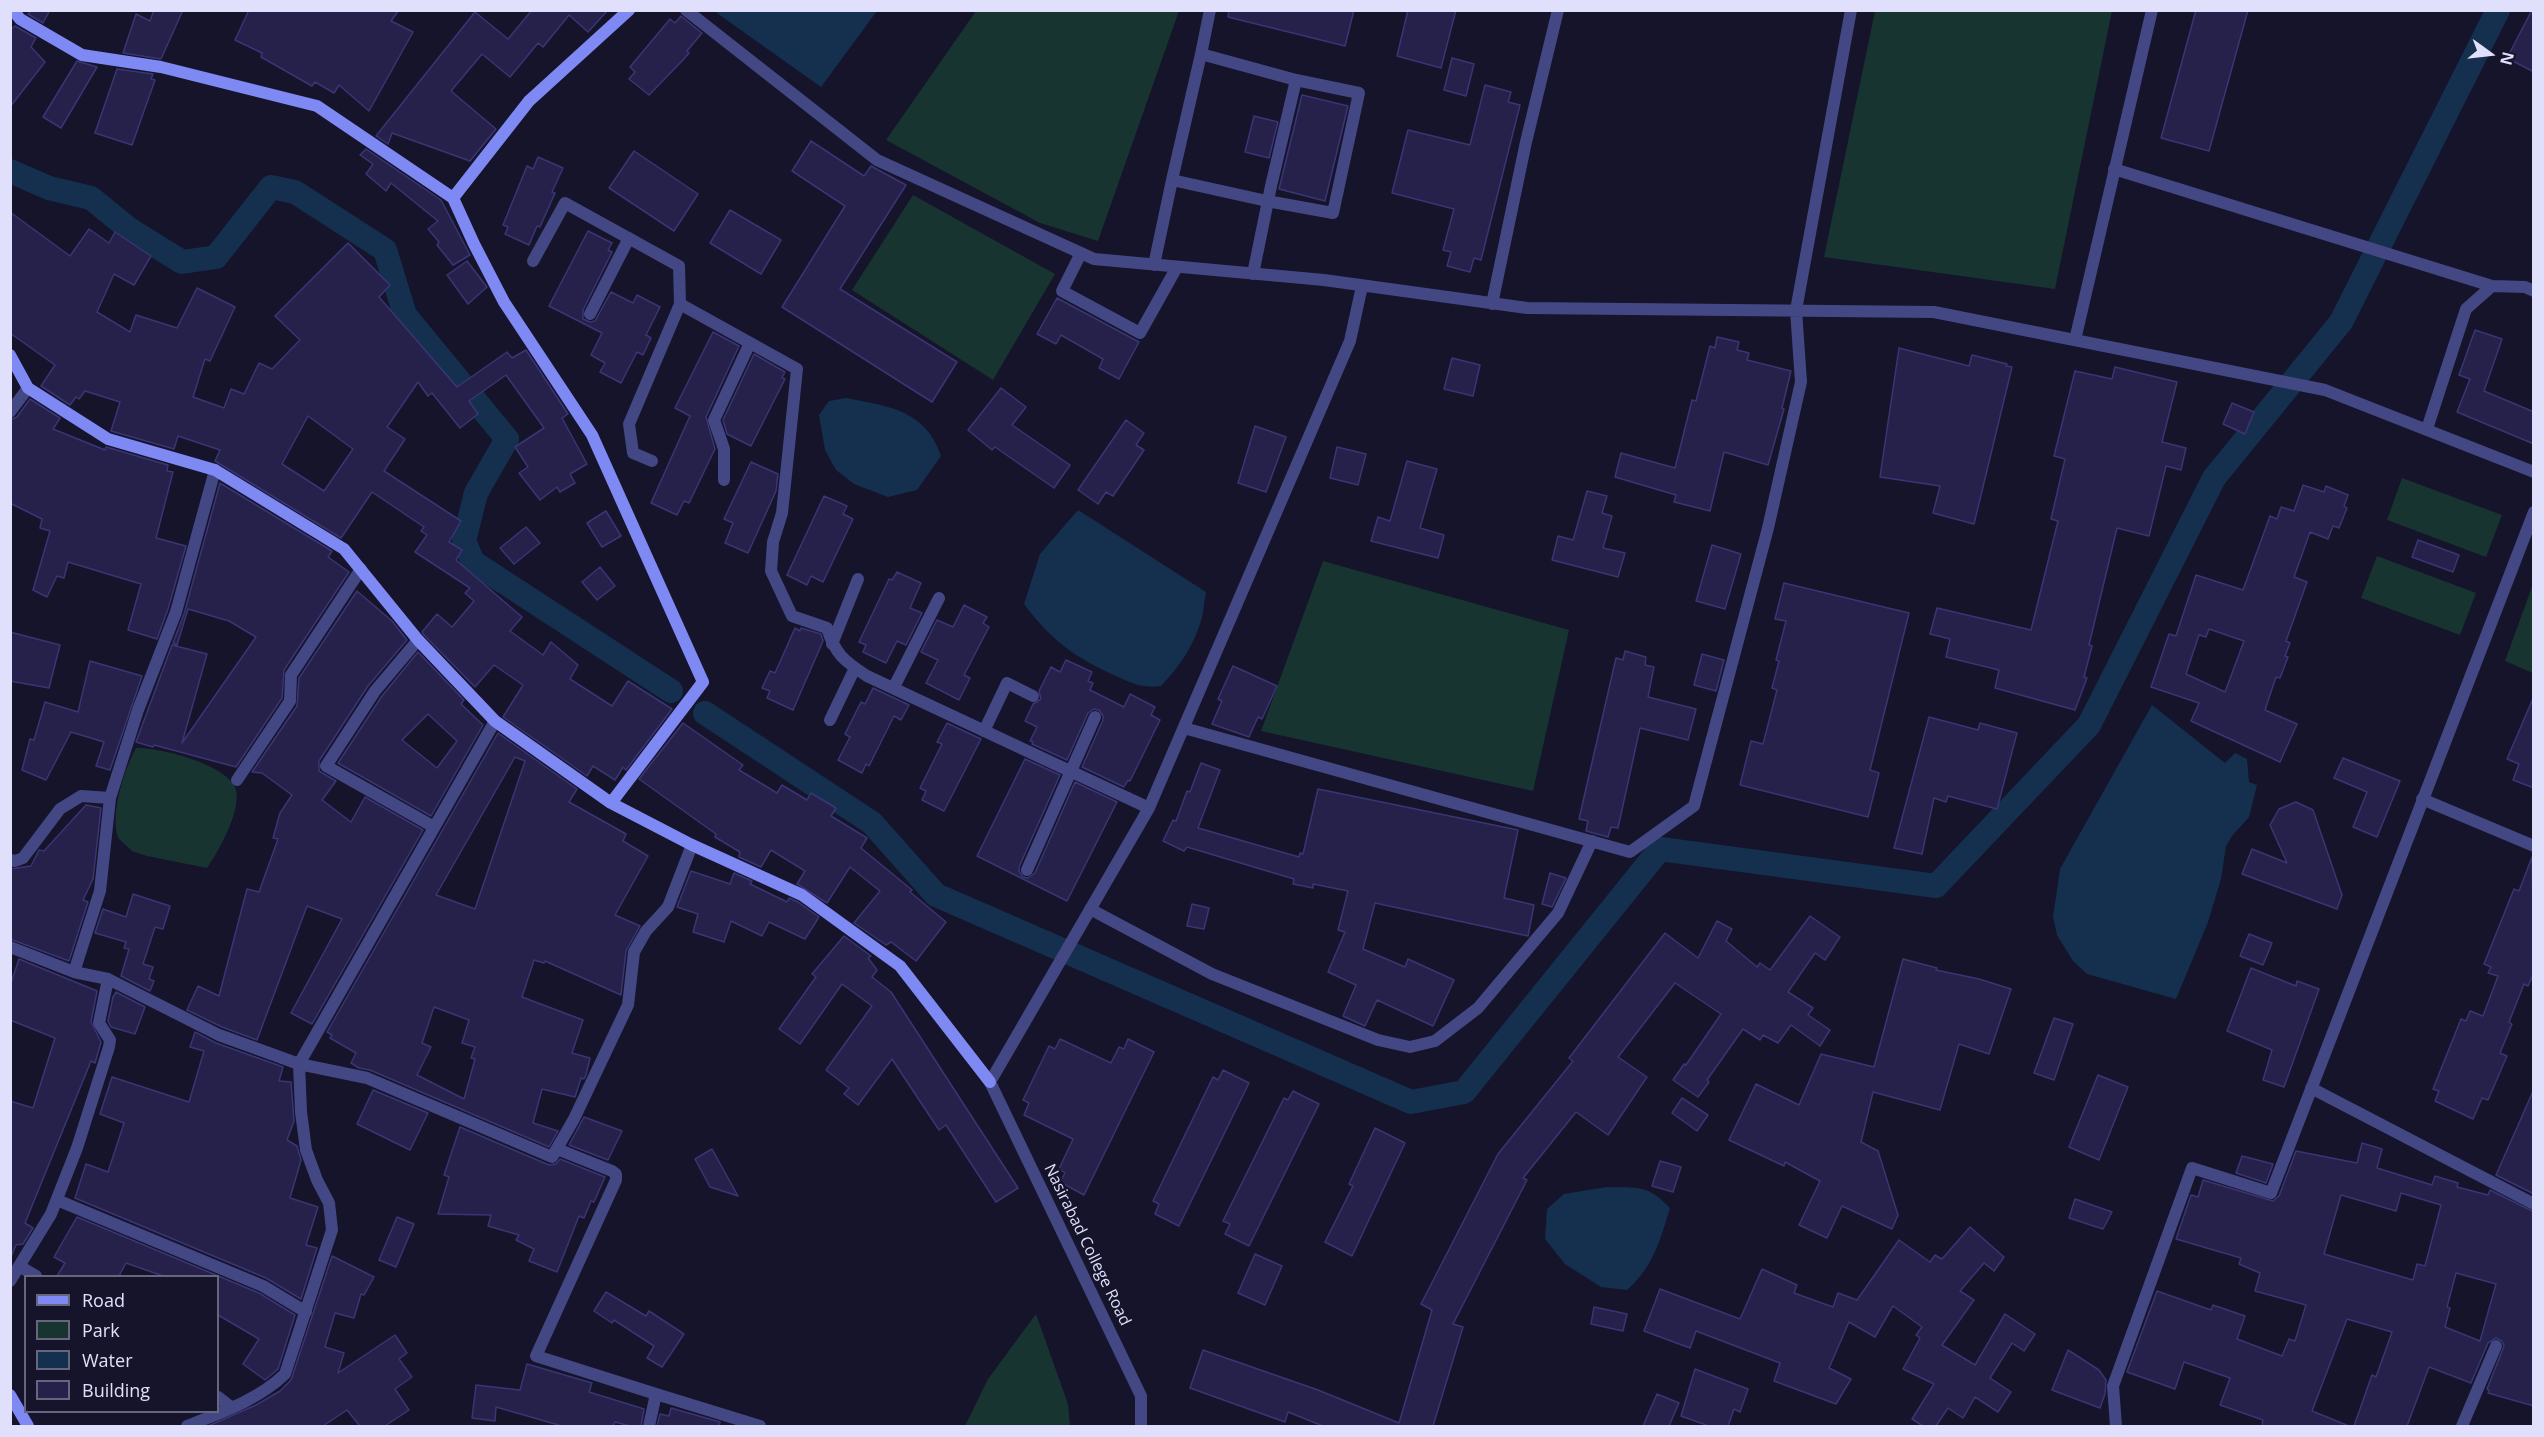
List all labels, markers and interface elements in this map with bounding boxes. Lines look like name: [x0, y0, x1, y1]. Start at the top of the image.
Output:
north arrow: [2460, 24, 2520, 84]
text: N: [2495, 50, 2520, 68]
street label: Nasirabad College Road: [1039, 1161, 1135, 1329]
legend: [24, 1275, 219, 1413]
text: Road: [82, 1288, 125, 1312]
text: Park: [82, 1318, 120, 1342]
text: Water: [82, 1348, 133, 1372]
text: Building: [82, 1378, 150, 1402]

